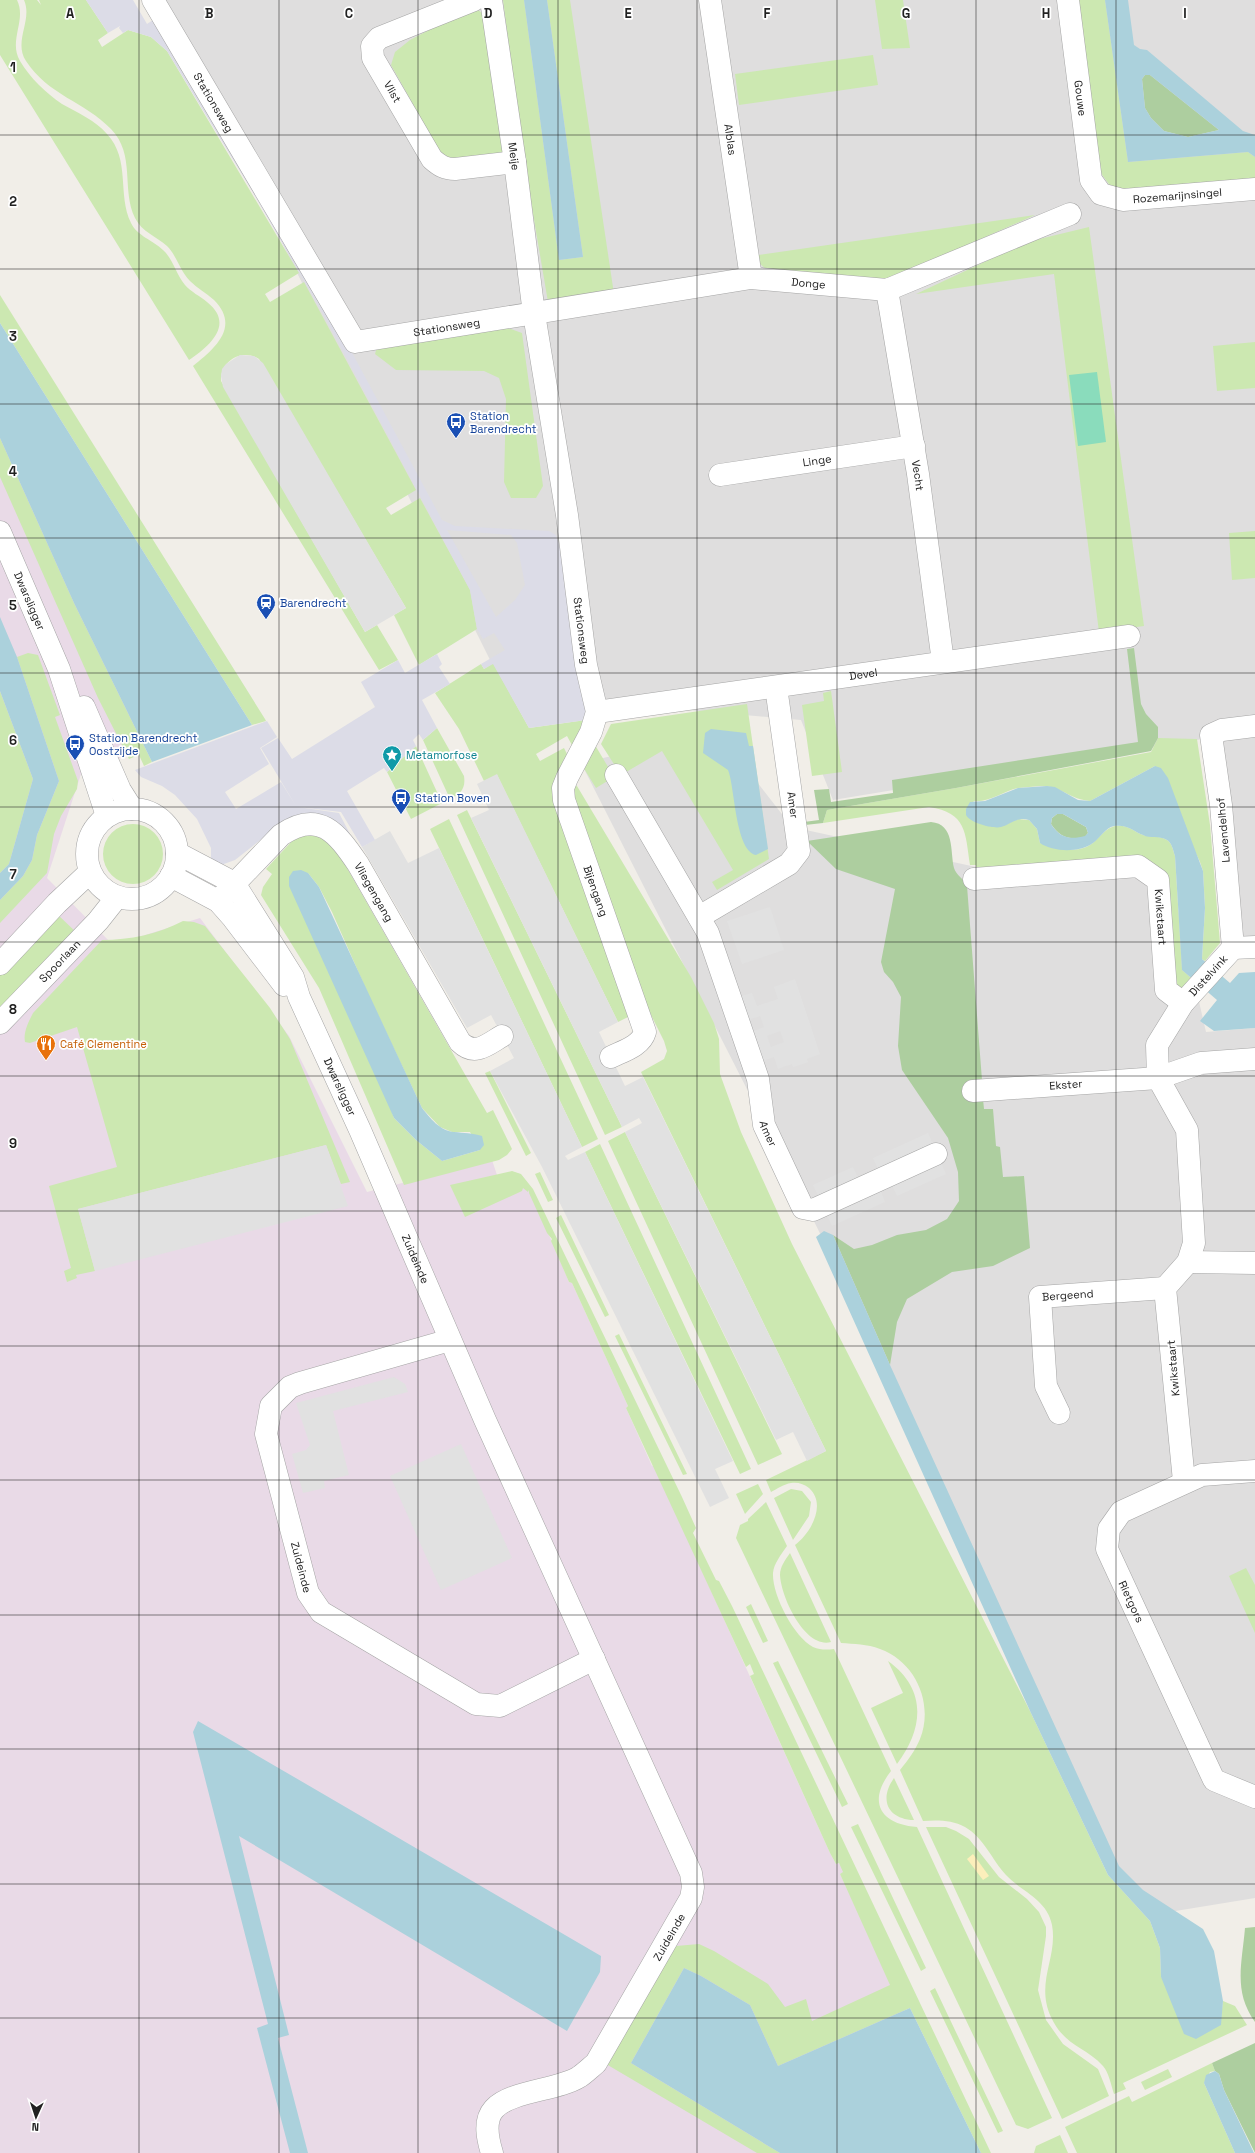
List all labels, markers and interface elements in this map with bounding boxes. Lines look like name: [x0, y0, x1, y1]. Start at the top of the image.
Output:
text: A: [66, 5, 75, 22]
text: B: [205, 5, 214, 22]
text: C: [345, 5, 353, 22]
text: D: [484, 5, 493, 22]
text: E: [624, 5, 632, 22]
text: F: [764, 5, 771, 22]
text: G: [902, 5, 910, 22]
text: H: [1042, 5, 1050, 22]
text: I: [1183, 5, 1187, 22]
text: 1: [10, 59, 16, 76]
street label: Stationsweg: [190, 70, 237, 135]
street label: Vlist: [381, 78, 405, 105]
street label: Gouwe: [1071, 79, 1090, 117]
street label: Alblas: [721, 123, 740, 156]
street label: Meije: [505, 141, 523, 171]
street label: Rozemarijnsingel: [1132, 185, 1222, 206]
text: 2: [9, 193, 17, 210]
street label: Donge: [791, 275, 826, 292]
street label: Stationsweg: [412, 315, 481, 339]
text: 3: [9, 328, 17, 345]
place label: Station Barendrecht: [470, 409, 537, 436]
bus stop icon: Station Barendrecht: [445, 411, 467, 439]
street label: Linge: [802, 451, 832, 470]
street label: Vecht: [909, 459, 927, 492]
text: 4: [9, 463, 17, 480]
street label: Dwarsligger: [11, 569, 48, 632]
station icon: Barendrecht: [255, 592, 277, 620]
place label: Barendrecht: [280, 596, 347, 610]
street label: Stationsweg: [570, 596, 593, 665]
text: 5: [9, 597, 17, 614]
street label: Devel: [848, 665, 878, 683]
place label: Station Barendrecht Oostzijde: [89, 731, 197, 758]
text: 6: [9, 732, 17, 749]
bus stop icon: Station Barendrecht Oostzijde: [64, 733, 86, 761]
place icon: Metamorfose: [381, 744, 403, 772]
place label: Metamorfose: [406, 748, 477, 762]
bus stop icon: Station Boven: [390, 787, 412, 815]
place label: Station Boven: [415, 791, 490, 805]
street label: Amer: [784, 791, 802, 819]
street label: Lavendelhof: [1213, 797, 1233, 863]
street label: Vliegengang: [351, 860, 397, 924]
street label: Bijengang: [580, 864, 611, 918]
text: 7: [9, 866, 17, 883]
street label: Kwikstaart: [1152, 888, 1170, 946]
street label: Spoorlaan: [36, 937, 83, 985]
street label: Distelvink: [1186, 952, 1230, 999]
text: 8: [9, 1001, 17, 1018]
restaurant icon: Café Clementine: [35, 1033, 57, 1061]
place label: Café Clementine: [60, 1037, 147, 1051]
street label: Dwarsligger: [321, 1055, 360, 1118]
street label: Ekster: [1049, 1076, 1083, 1093]
street label: Amer: [757, 1120, 780, 1149]
text: 9: [9, 1135, 17, 1152]
street label: Zuideinde: [399, 1232, 432, 1286]
street label: Bergeend: [1041, 1286, 1094, 1304]
street label: Kwikstaart: [1164, 1339, 1182, 1397]
street label: Zuideinde: [288, 1540, 315, 1594]
street label: Rietgors: [1116, 1578, 1147, 1625]
street label: Zuideinde: [650, 1911, 688, 1963]
north arrow: [16, 2097, 56, 2137]
text: N: [31, 2120, 40, 2134]

